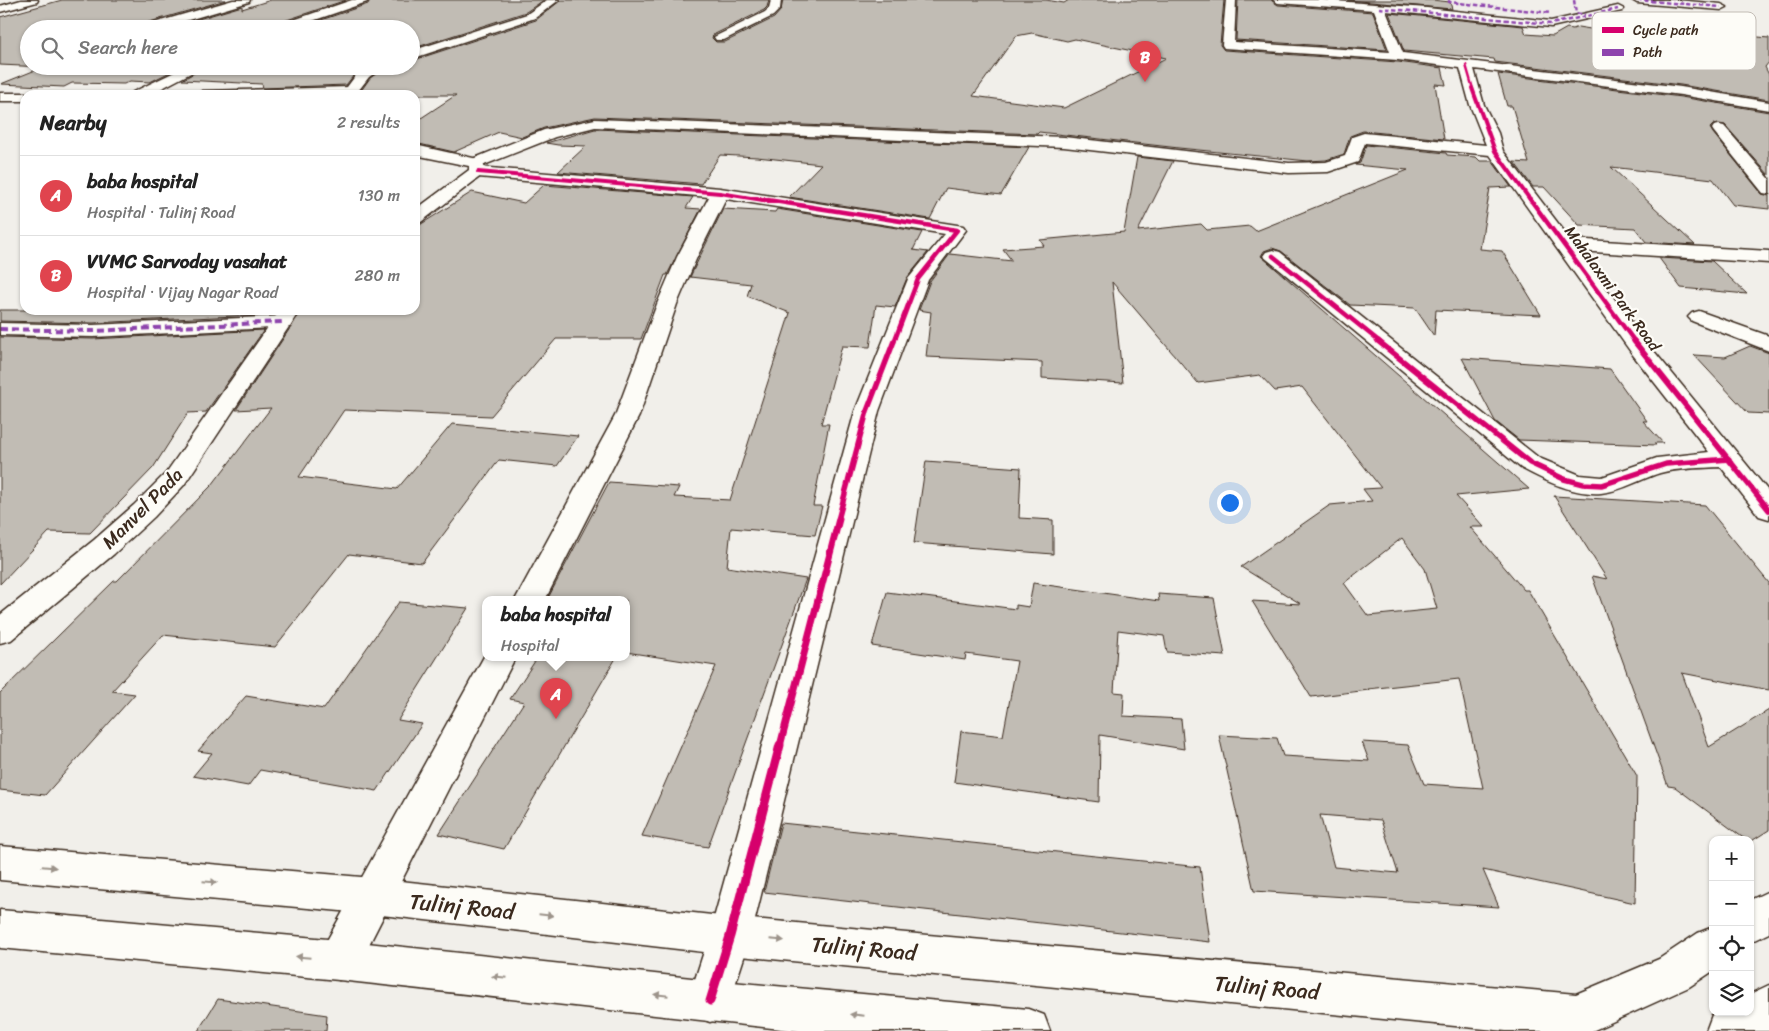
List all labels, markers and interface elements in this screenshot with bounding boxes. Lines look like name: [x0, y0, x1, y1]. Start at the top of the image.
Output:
legend: [1592, 12, 1756, 70]
text: Cycle path: [1633, 18, 1699, 43]
search box: [20, 20, 420, 75]
text: Search here: [78, 31, 178, 64]
icon: search: [38, 34, 66, 62]
text: Path: [1633, 40, 1662, 65]
pin: B: [1129, 41, 1161, 82]
text: Nearby: [40, 104, 106, 142]
text: 2 results: [337, 108, 400, 137]
text: baba hospital: [87, 165, 198, 198]
text: A: [51, 181, 61, 210]
text: 130 m: [358, 181, 400, 210]
text: Hospital · Tulinj Road: [87, 198, 235, 227]
street label: Mahalaxmi Park Road: [1557, 219, 1669, 359]
text: VVMC Sarvoday vasahat: [87, 245, 287, 278]
text: B: [51, 261, 61, 290]
text: 280 m: [355, 261, 400, 290]
text: Hospital · Vijay Nagar Road: [87, 278, 278, 307]
street label: Manvel Pada: [94, 459, 191, 557]
your location: [1217, 490, 1243, 516]
popup: [482, 596, 630, 661]
text: baba hospital: [501, 598, 611, 631]
text: Hospital: [501, 631, 559, 660]
pin: A: [540, 678, 572, 719]
map controls: [1709, 836, 1754, 1016]
button: +: [1709, 836, 1754, 881]
one-way arrow: [41, 864, 57, 872]
one-way arrow: [203, 878, 219, 886]
button: −: [1709, 881, 1754, 926]
street label: Tulinj Road: [408, 882, 518, 932]
one-way arrow: [539, 911, 555, 919]
street label: Tulinj Road: [810, 924, 919, 973]
button: locate: [1709, 926, 1754, 971]
one-way arrow: [770, 936, 786, 944]
one-way arrow: [294, 952, 310, 960]
street label: Tulinj Road: [1213, 963, 1322, 1012]
button: layers: [1709, 971, 1754, 1016]
one-way arrow: [491, 973, 507, 981]
one-way arrow: [652, 991, 668, 999]
one-way arrow: [849, 1011, 865, 1019]

